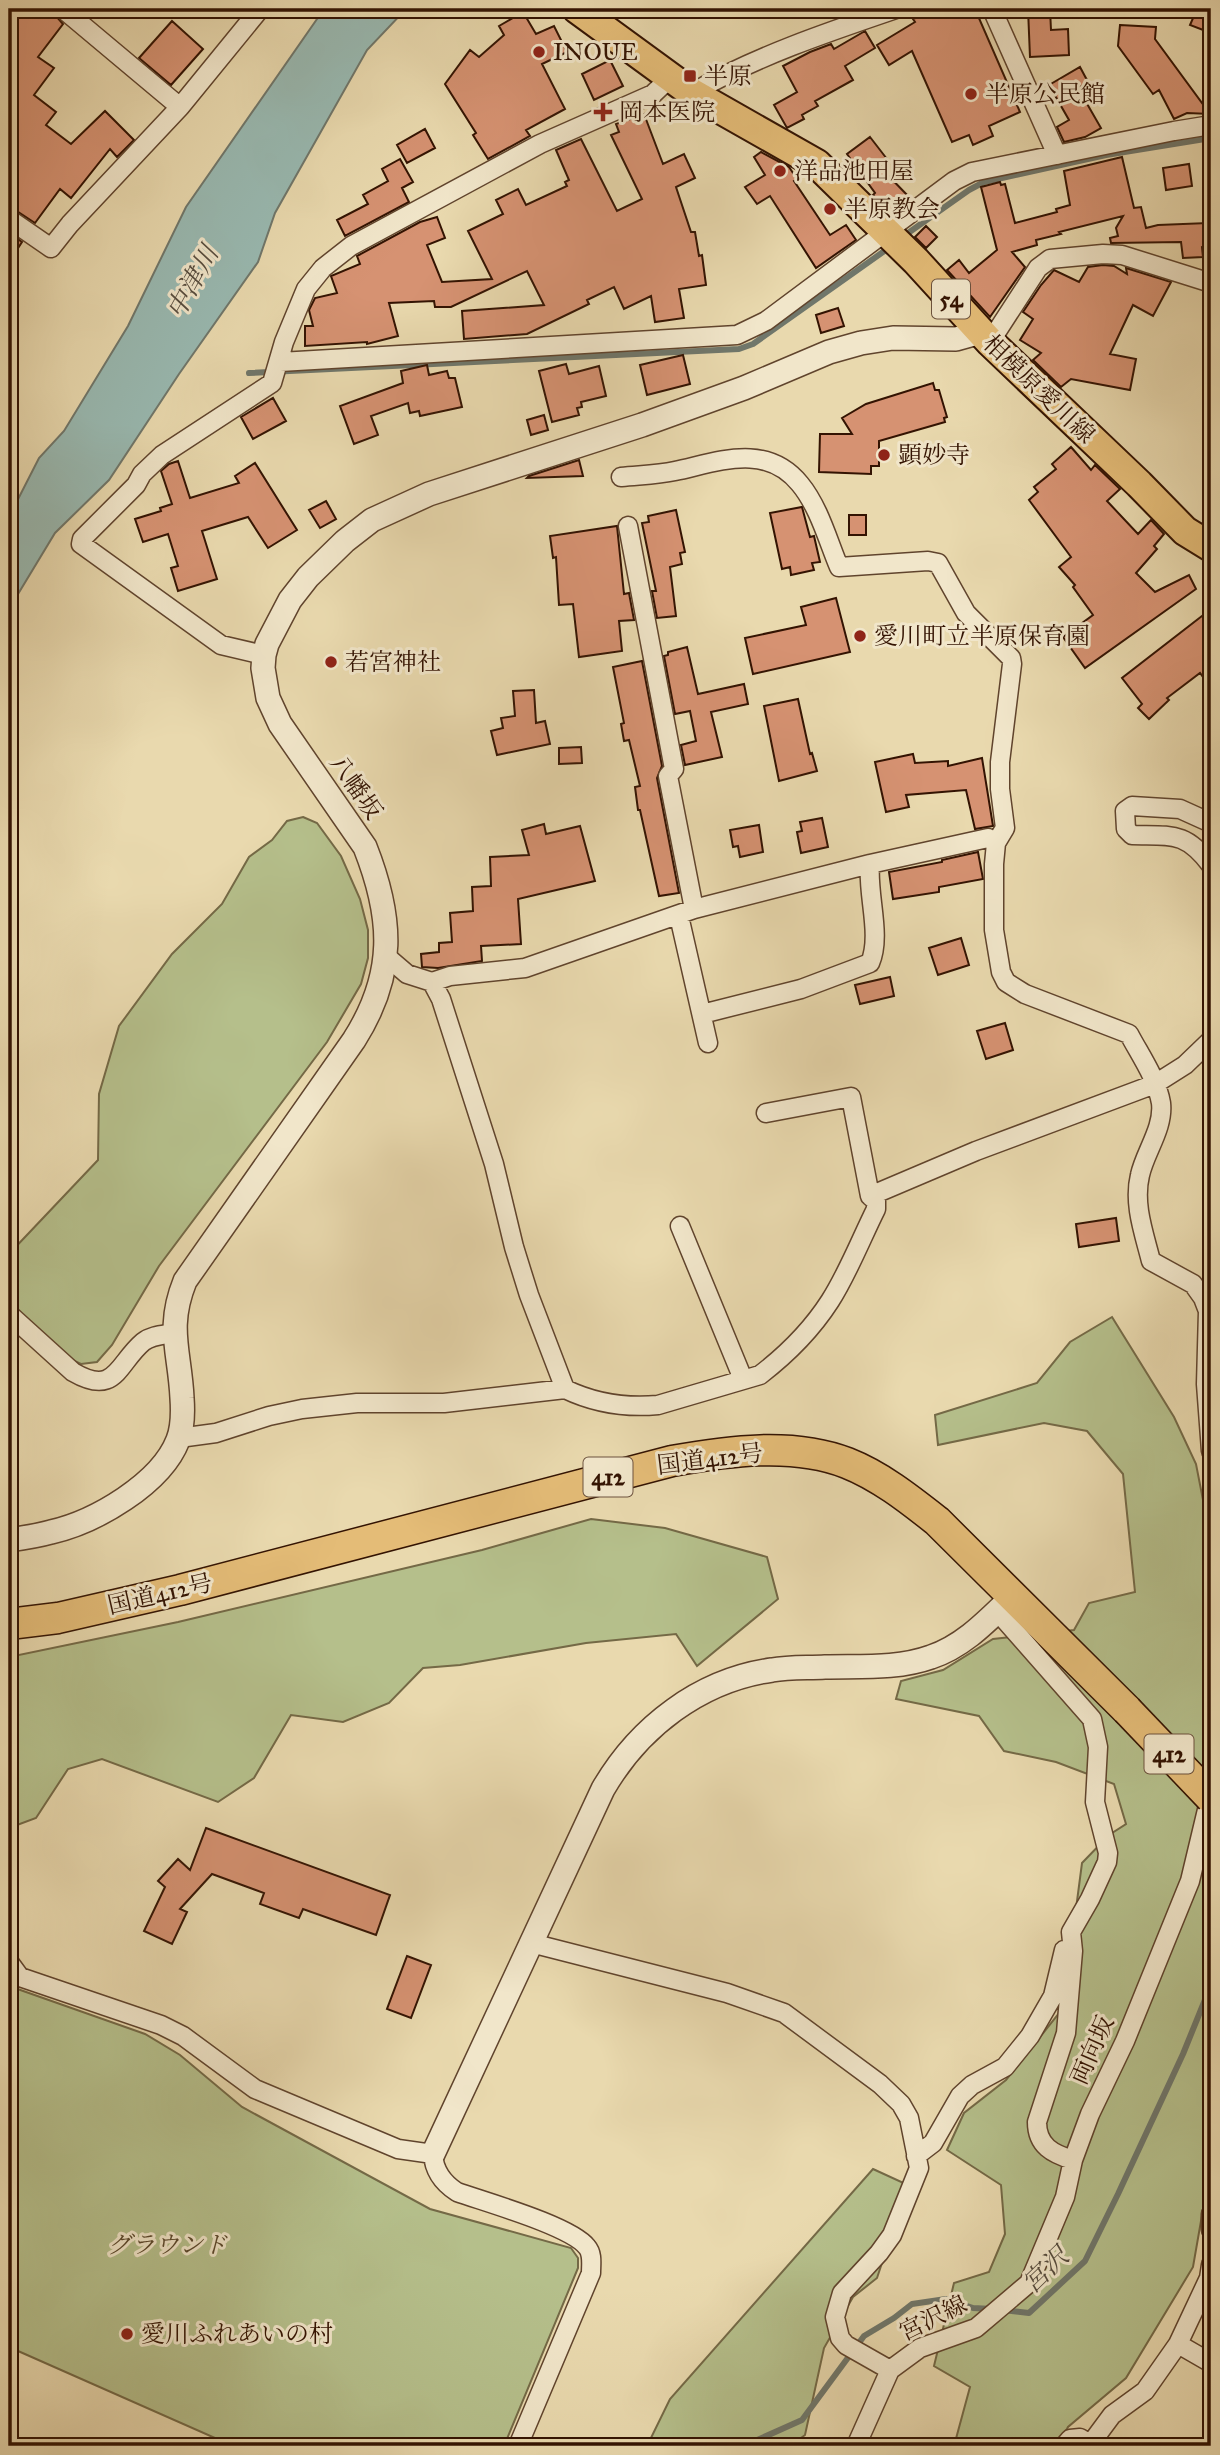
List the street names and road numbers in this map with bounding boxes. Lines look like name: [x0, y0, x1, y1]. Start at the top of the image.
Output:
road number: 54: [932, 280, 970, 318]
street label: 相模原愛川線: [977, 328, 1101, 450]
street label: 八幡坂: [323, 749, 389, 825]
street label: 国道412号: [655, 1438, 765, 1480]
road number: 412: [584, 1458, 632, 1496]
street label: 国道412号: [105, 1567, 215, 1621]
road number: 412: [1144, 1735, 1194, 1774]
street label: 両向坂: [1064, 2011, 1120, 2089]
street label: 宮沢線: [894, 2289, 972, 2347]

